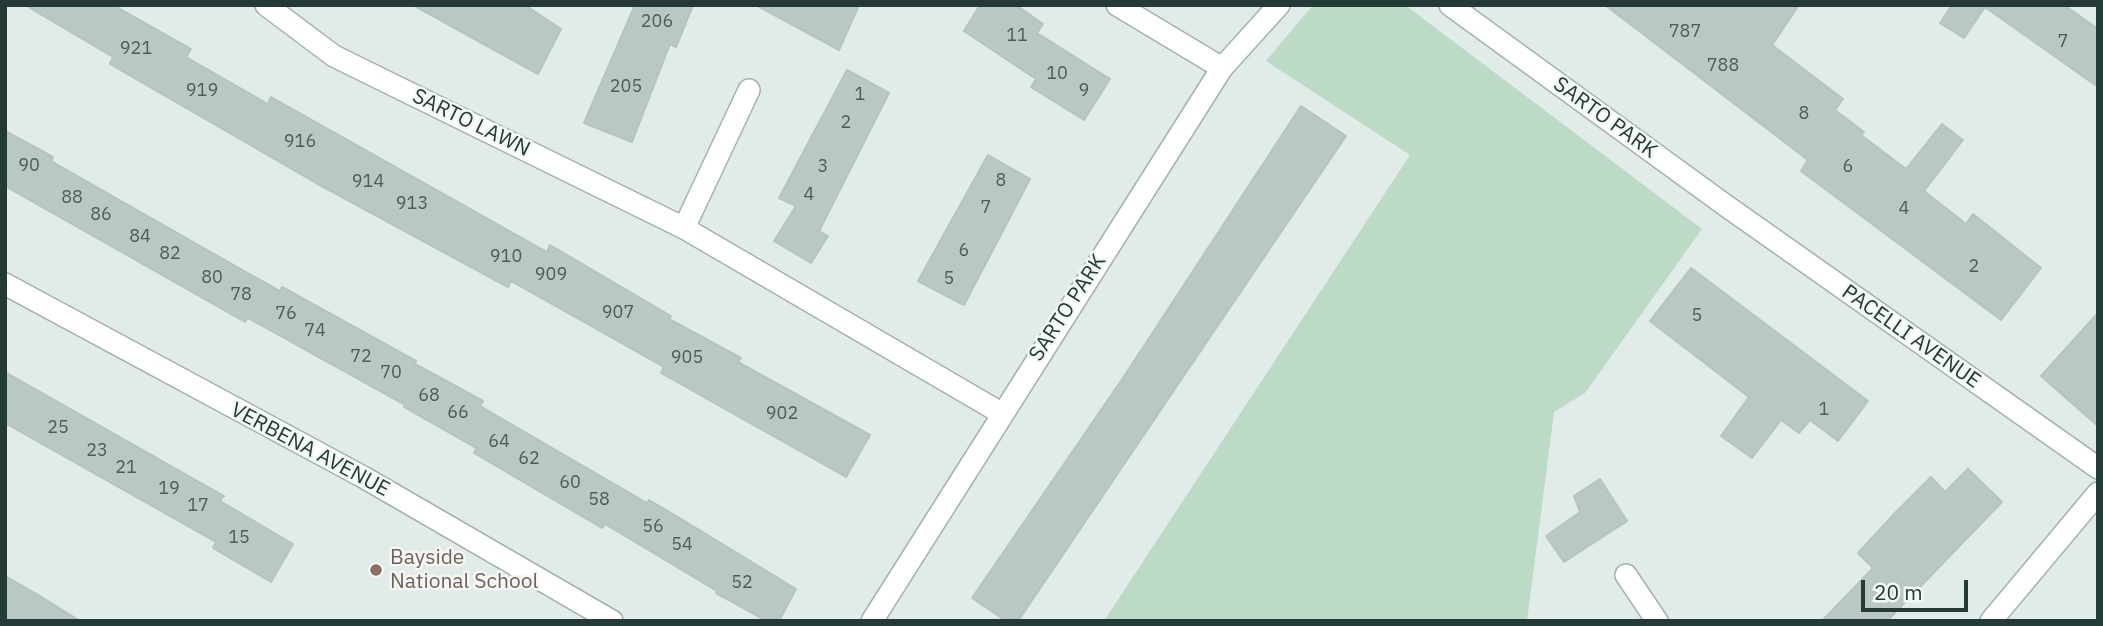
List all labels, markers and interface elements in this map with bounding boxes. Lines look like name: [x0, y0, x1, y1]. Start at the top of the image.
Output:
house number: 206: [641, 11, 673, 33]
house number: 787: [1669, 21, 1701, 43]
house number: 11: [1006, 25, 1028, 47]
house number: 7: [2058, 31, 2068, 53]
house number: 921: [120, 38, 152, 60]
house number: 788: [1707, 55, 1739, 77]
house number: 10: [1046, 63, 1068, 85]
street label: SARTO PARK: [1548, 72, 1662, 164]
house number: 205: [610, 76, 642, 98]
house number: 919: [186, 80, 218, 102]
house number: 9: [1079, 80, 1089, 102]
street label: SARTO LAWN: [408, 84, 534, 162]
house number: 1: [855, 84, 865, 106]
house number: 8: [1799, 103, 1809, 125]
house number: 2: [841, 112, 851, 134]
house number: 916: [284, 131, 316, 153]
house number: 90: [18, 155, 40, 177]
house number: 3: [818, 156, 828, 178]
house number: 6: [1843, 156, 1853, 178]
house number: 8: [996, 170, 1006, 192]
house number: 914: [352, 171, 384, 193]
house number: 4: [804, 184, 814, 206]
house number: 88: [61, 187, 83, 209]
house number: 913: [396, 193, 428, 215]
house number: 7: [981, 197, 991, 219]
house number: 4: [1899, 198, 1909, 220]
house number: 86: [90, 204, 112, 226]
house number: 84: [129, 226, 151, 248]
house number: 6: [959, 240, 969, 262]
house number: 82: [159, 243, 181, 265]
house number: 910: [490, 246, 522, 268]
street label: SARTO PARK: [1024, 250, 1112, 366]
house number: 2: [1969, 256, 1979, 278]
house number: 909: [535, 264, 567, 286]
house number: 80: [201, 267, 223, 289]
house number: 5: [944, 268, 954, 290]
street label: PACELLI AVENUE: [1837, 280, 1985, 394]
house number: 78: [230, 284, 252, 306]
house number: 907: [602, 302, 634, 324]
house number: 76: [275, 303, 297, 325]
house number: 5: [1692, 305, 1702, 327]
house number: 74: [304, 320, 326, 342]
house number: 72: [350, 346, 372, 368]
house number: 905: [671, 347, 703, 369]
house number: 70: [380, 362, 402, 384]
house number: 68: [418, 385, 440, 407]
street label: VERBENA AVENUE: [226, 397, 394, 503]
house number: 1: [1819, 399, 1829, 421]
house number: 66: [447, 402, 469, 424]
house number: 902: [766, 403, 798, 425]
house number: 25: [47, 417, 69, 439]
house number: 64: [488, 431, 510, 453]
house number: 23: [86, 440, 108, 462]
house number: 62: [518, 448, 540, 470]
house number: 21: [115, 457, 137, 479]
house number: 60: [559, 472, 581, 494]
house number: 19: [158, 478, 180, 500]
house number: 58: [588, 489, 610, 511]
house number: 17: [187, 495, 209, 517]
house number: 56: [642, 516, 664, 538]
house number: 15: [228, 527, 250, 549]
house number: 54: [671, 534, 693, 556]
place label: Bayside National School: [390, 545, 538, 595]
marker: Bayside National School: [368, 562, 384, 578]
scale bar: [1865, 566, 1972, 610]
house number: 52: [731, 572, 753, 594]
text: 20 m: [1874, 578, 1923, 606]

